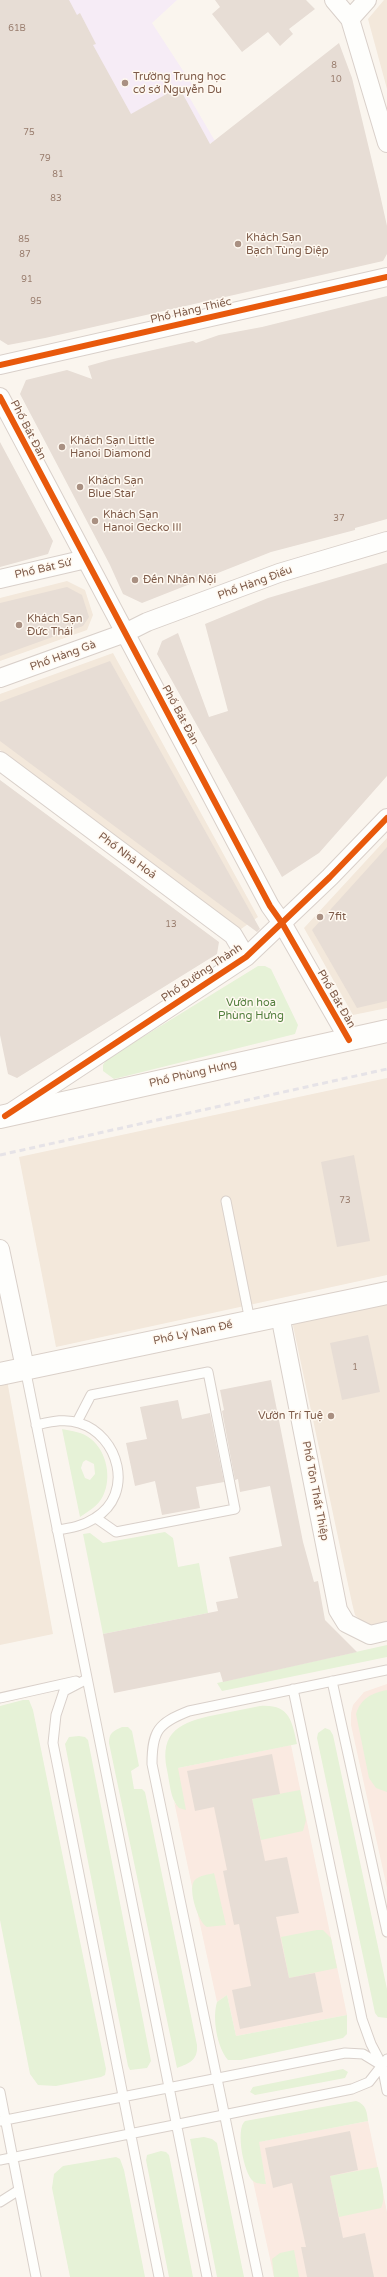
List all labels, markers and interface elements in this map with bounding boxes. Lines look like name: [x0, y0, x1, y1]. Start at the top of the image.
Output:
house number: 61B: [8, 24, 26, 34]
house number: 8: [331, 61, 337, 71]
place label: Trường Trung học cơ sở Nguyễn Du: [133, 70, 226, 96]
house number: 10: [330, 75, 342, 85]
marker: Trường Trung học cơ sở Nguyễn Du: [120, 78, 130, 88]
house number: 75: [23, 128, 35, 138]
house number: 79: [39, 154, 51, 164]
house number: 81: [52, 170, 64, 180]
house number: 83: [50, 194, 62, 204]
place label: Khách Sạn Bạch Tùng Điệp: [246, 231, 329, 257]
house number: 85: [18, 235, 30, 245]
marker: Khách Sạn Bạch Tùng Điệp: [233, 239, 243, 249]
house number: 87: [19, 250, 31, 260]
house number: 91: [21, 275, 33, 285]
street label: Phố Hàng Thiếc: [149, 295, 233, 327]
house number: 95: [30, 297, 42, 307]
street label: Phố Bát Đàn: [7, 398, 49, 462]
place label: Khách Sạn Little Hanoi Diamond: [70, 434, 155, 460]
marker: Khách Sạn Little Hanoi Diamond: [57, 442, 67, 452]
place label: Khách Sạn Blue Star: [88, 474, 143, 500]
marker: Khách Sạn Blue Star: [75, 482, 85, 492]
place label: Khách Sạn Hanoi Gecko III: [103, 508, 182, 534]
house number: 37: [333, 514, 345, 524]
marker: Khách Sạn Hanoi Gecko III: [90, 516, 100, 526]
street label: Phố Bát Sứ: [13, 556, 73, 582]
street label: Phố Hàng Điếu: [216, 563, 294, 603]
place label: Đền Nhân Nội: [143, 573, 216, 587]
marker: Đền Nhân Nội: [130, 575, 140, 585]
place label: Khách Sạn Đức Thái: [27, 612, 82, 638]
marker: Khách Sạn Đức Thái: [14, 620, 24, 630]
street label: Phố Hàng Gà: [28, 638, 98, 674]
street label: Phố Bát Đàn: [159, 683, 201, 747]
street label: Phố Nhà Hoả: [95, 830, 159, 882]
place label: 7fit: [328, 910, 346, 924]
marker: 7fit: [315, 912, 325, 922]
house number: 13: [165, 920, 177, 930]
street label: Phố Đường Thành: [159, 941, 245, 1005]
street label: Phố Bát Đàn: [314, 967, 358, 1031]
park label: Vườn hoa Phùng Hưng: [218, 996, 284, 1022]
street label: Phố Phùng Hưng: [148, 1058, 238, 1090]
house number: 73: [339, 1196, 351, 1206]
street label: Phố Lý Nam Đế: [152, 1318, 234, 1348]
house number: 1: [352, 1363, 358, 1373]
place label: Vườn Trí Tuệ: [258, 1409, 323, 1423]
marker: Vườn Trí Tuệ: [326, 1411, 336, 1421]
street label: Phố Tôn Thất Thiệp: [299, 1440, 331, 1542]

